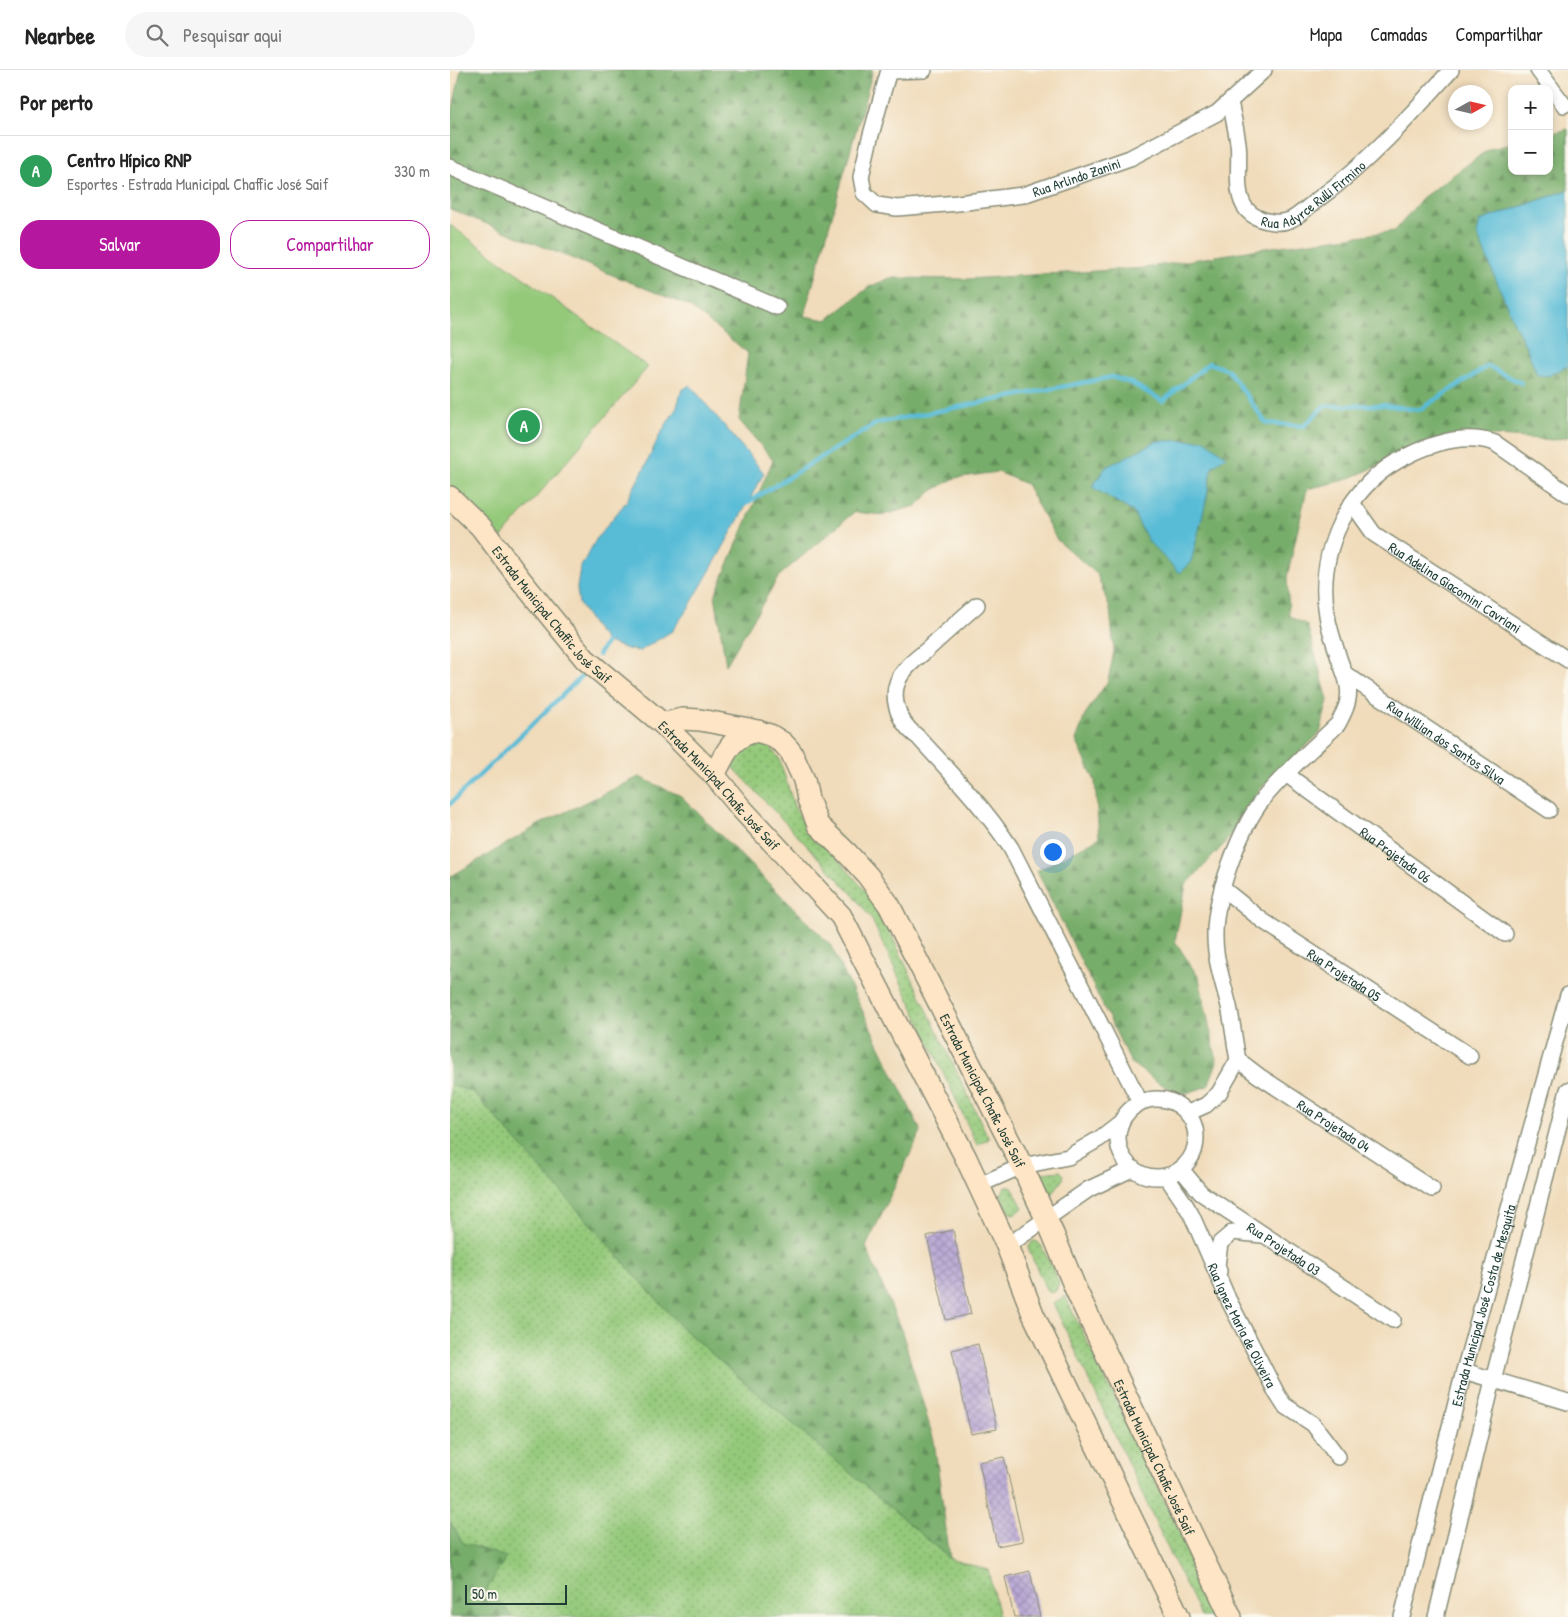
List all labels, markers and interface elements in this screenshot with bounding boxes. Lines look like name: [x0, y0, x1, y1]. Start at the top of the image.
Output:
search box: [125, 12, 475, 57]
text: Nearbee: [25, 19, 95, 51]
icon: search: [143, 21, 171, 49]
text: Pesquisar aqui: [183, 22, 282, 48]
text: Mapa: [1310, 22, 1342, 47]
text: Camadas: [1370, 22, 1427, 47]
text: Compartilhar: [1455, 22, 1543, 47]
north arrow: [1448, 85, 1493, 130]
map controls: [1508, 85, 1553, 175]
button: +: [1508, 85, 1553, 130]
text: Por perto: [20, 88, 93, 117]
button: −: [1508, 130, 1553, 175]
text: Centro Hípico RNP: [67, 147, 192, 173]
street label: Rua Arlindo Zanini: [1030, 153, 1123, 201]
street label: Rua Adyrce Rulli Firmino: [1259, 155, 1369, 232]
text: A: [32, 160, 40, 182]
text: 330 m: [394, 160, 430, 182]
text: Esportes · Estrada Municipal Chaffic José Saif: [67, 173, 328, 195]
button: Salvar: [20, 220, 220, 269]
button: Compartilhar: [230, 220, 430, 269]
pin: A: [508, 407, 540, 445]
street label: Rua Adelina Giacomini Cavriani: [1385, 537, 1525, 637]
street label: Estrada Municipal Chaffic José Saif: [488, 541, 616, 687]
street label: Rua Willian dos Santos Silva: [1384, 695, 1510, 788]
street label: Estrada Municipal Chafic José Saif: [655, 716, 784, 854]
street label: Rua Projetada 06: [1356, 822, 1436, 887]
your location: [1040, 839, 1066, 865]
street label: Rua Projetada 05: [1304, 943, 1385, 1005]
street label: Estrada Municipal Chafic José Saif: [936, 1010, 1031, 1171]
street label: Rua Projetada 04: [1294, 1094, 1374, 1156]
street label: Estrada Municipal José Costa de Mesquita: [1446, 1202, 1519, 1408]
street label: Rua Projetada 03: [1244, 1217, 1325, 1279]
street label: Rua Ignez Maria de Oliveira: [1204, 1260, 1282, 1391]
street label: Estrada Municipal Chafic José Saif: [1110, 1376, 1200, 1538]
scale bar: [465, 1582, 568, 1605]
text: 50 m: [472, 1584, 497, 1603]

